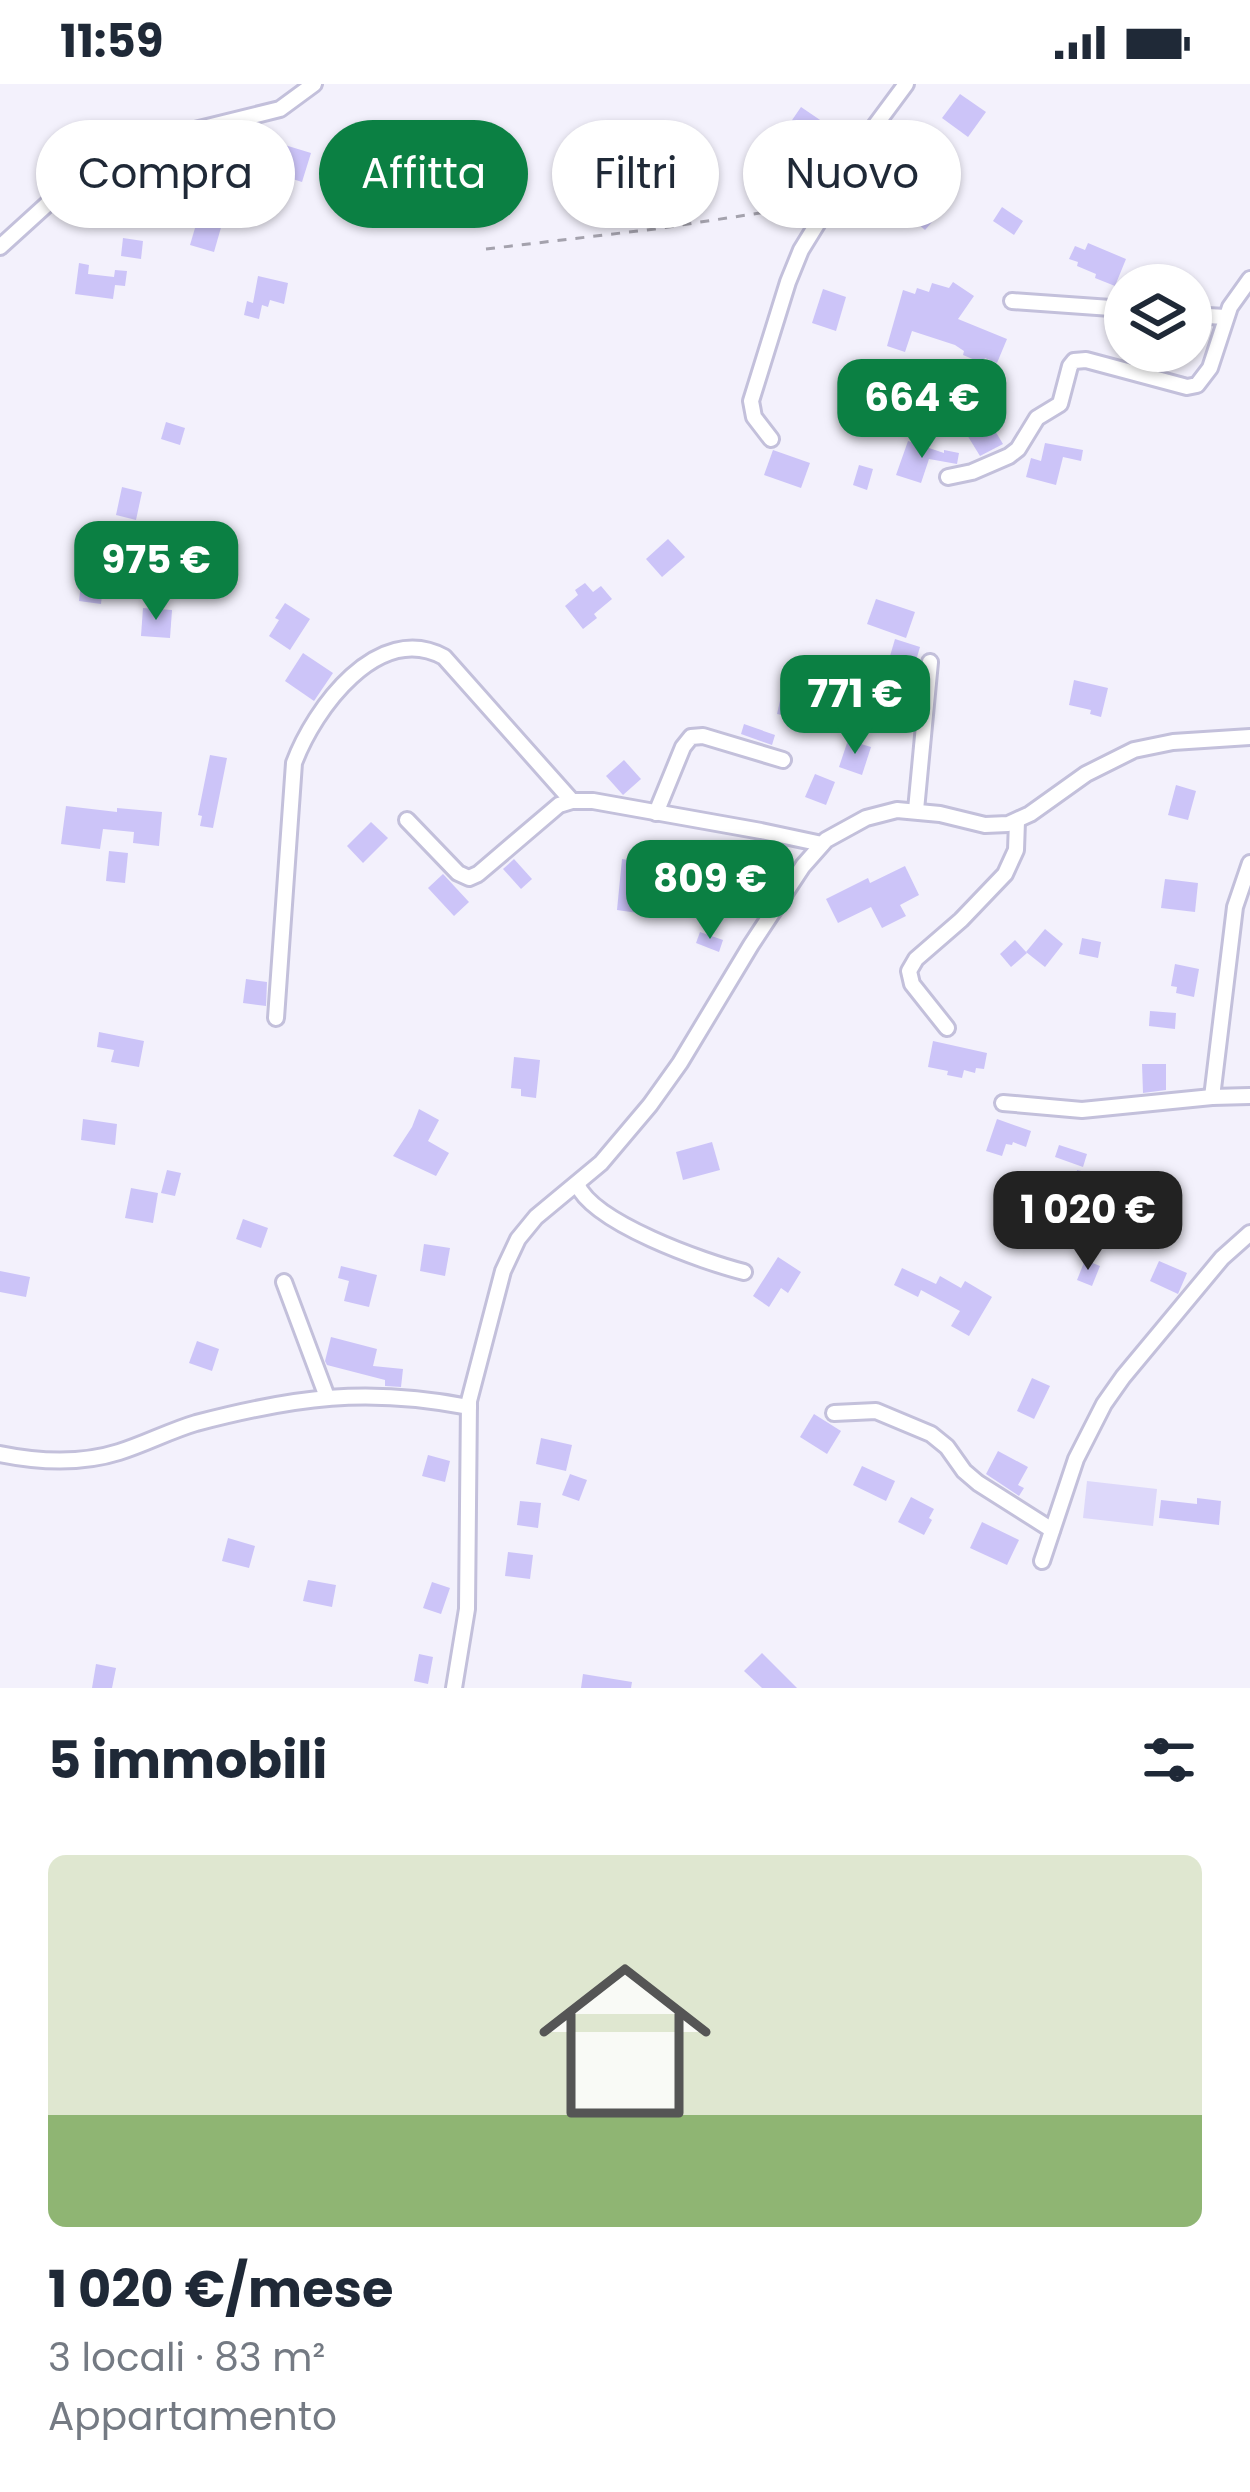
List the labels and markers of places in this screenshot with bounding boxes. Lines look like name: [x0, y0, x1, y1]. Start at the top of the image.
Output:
pin: 664 €: [838, 359, 1006, 461]
pin: 975 €: [72, 521, 240, 623]
pin: 771 €: [771, 655, 939, 757]
pin: 809 €: [626, 840, 794, 942]
pin: 1 020 €: [977, 1171, 1199, 1273]

